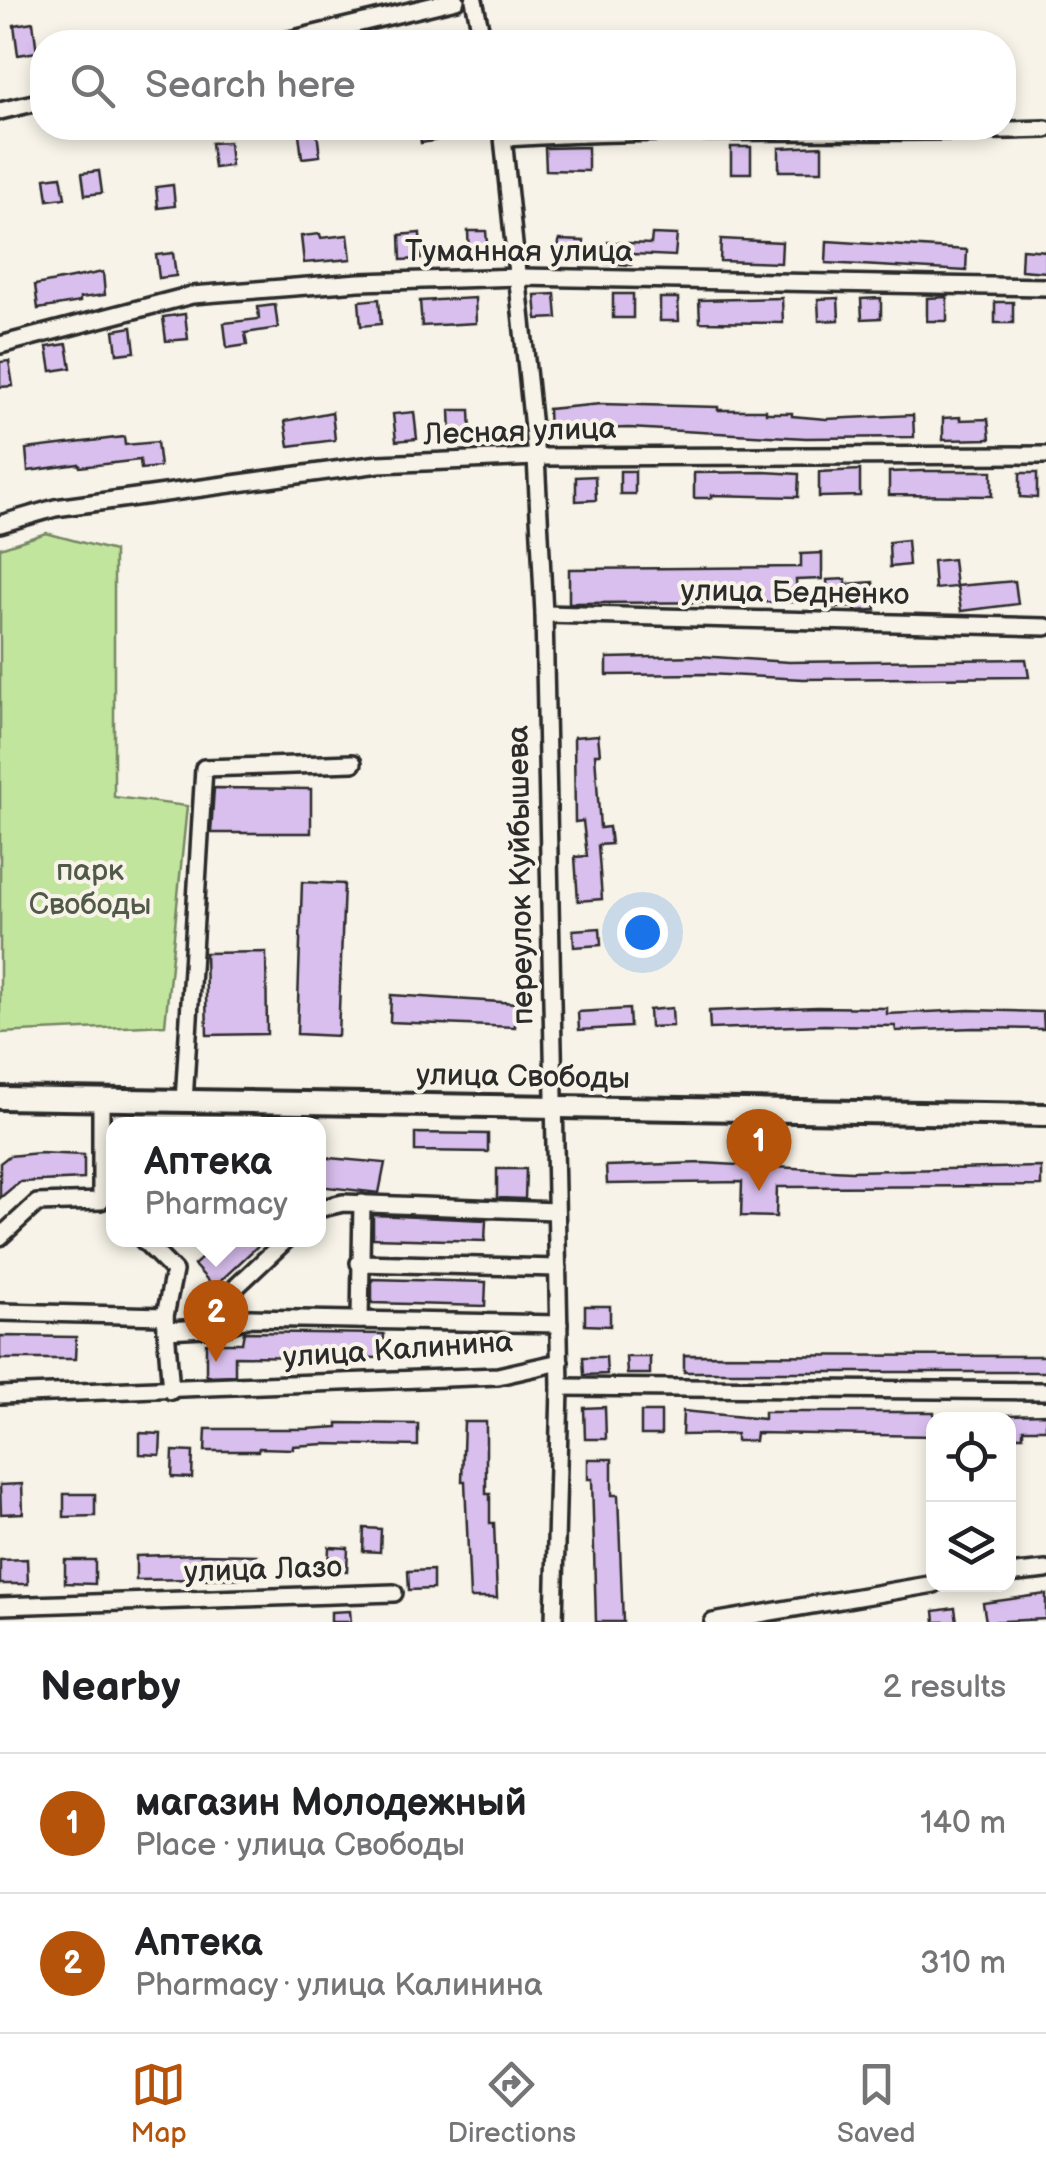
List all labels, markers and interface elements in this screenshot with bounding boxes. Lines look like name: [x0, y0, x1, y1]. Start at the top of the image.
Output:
search box: [30, 30, 1016, 140]
icon: search: [65, 58, 120, 113]
text: Search here: [145, 63, 356, 108]
street label: Туманная улица: [405, 234, 633, 270]
street label: Лесная улица: [422, 411, 617, 453]
street label: улица Бедненко: [680, 573, 910, 613]
street label: переулок Куйбышева: [500, 725, 542, 1025]
park label: парк Свободы: [29, 853, 151, 923]
your location: [617, 907, 668, 958]
street label: улица Свободы: [416, 1057, 630, 1097]
pin: 1: [726, 1108, 792, 1191]
popup: [106, 1117, 326, 1247]
text: Аптека: [144, 1140, 272, 1185]
text: Pharmacy: [144, 1185, 288, 1224]
pin: 2: [184, 1280, 248, 1362]
street label: улица Калинина: [282, 1324, 514, 1376]
map controls: [926, 1412, 1016, 1592]
button: locate: [926, 1412, 1016, 1502]
button: layers: [926, 1502, 1016, 1592]
street label: улица Лазо: [183, 1549, 343, 1591]
text: Nearby: [40, 1662, 180, 1713]
text: 2 results: [882, 1668, 1006, 1707]
text: магазин Молодежный: [135, 1781, 527, 1826]
text: 1: [66, 1804, 79, 1843]
text: 140 m: [920, 1804, 1006, 1843]
text: Place · улица Свободы: [135, 1826, 465, 1865]
text: Аптека: [135, 1921, 263, 1966]
text: 2: [63, 1944, 82, 1983]
text: 310 m: [920, 1944, 1006, 1983]
text: Pharmacy · улица Калинина: [135, 1966, 543, 2005]
tab: Map: [130, 2057, 187, 2150]
tab: Directions: [447, 2057, 576, 2150]
tab: Saved: [837, 2057, 916, 2150]

